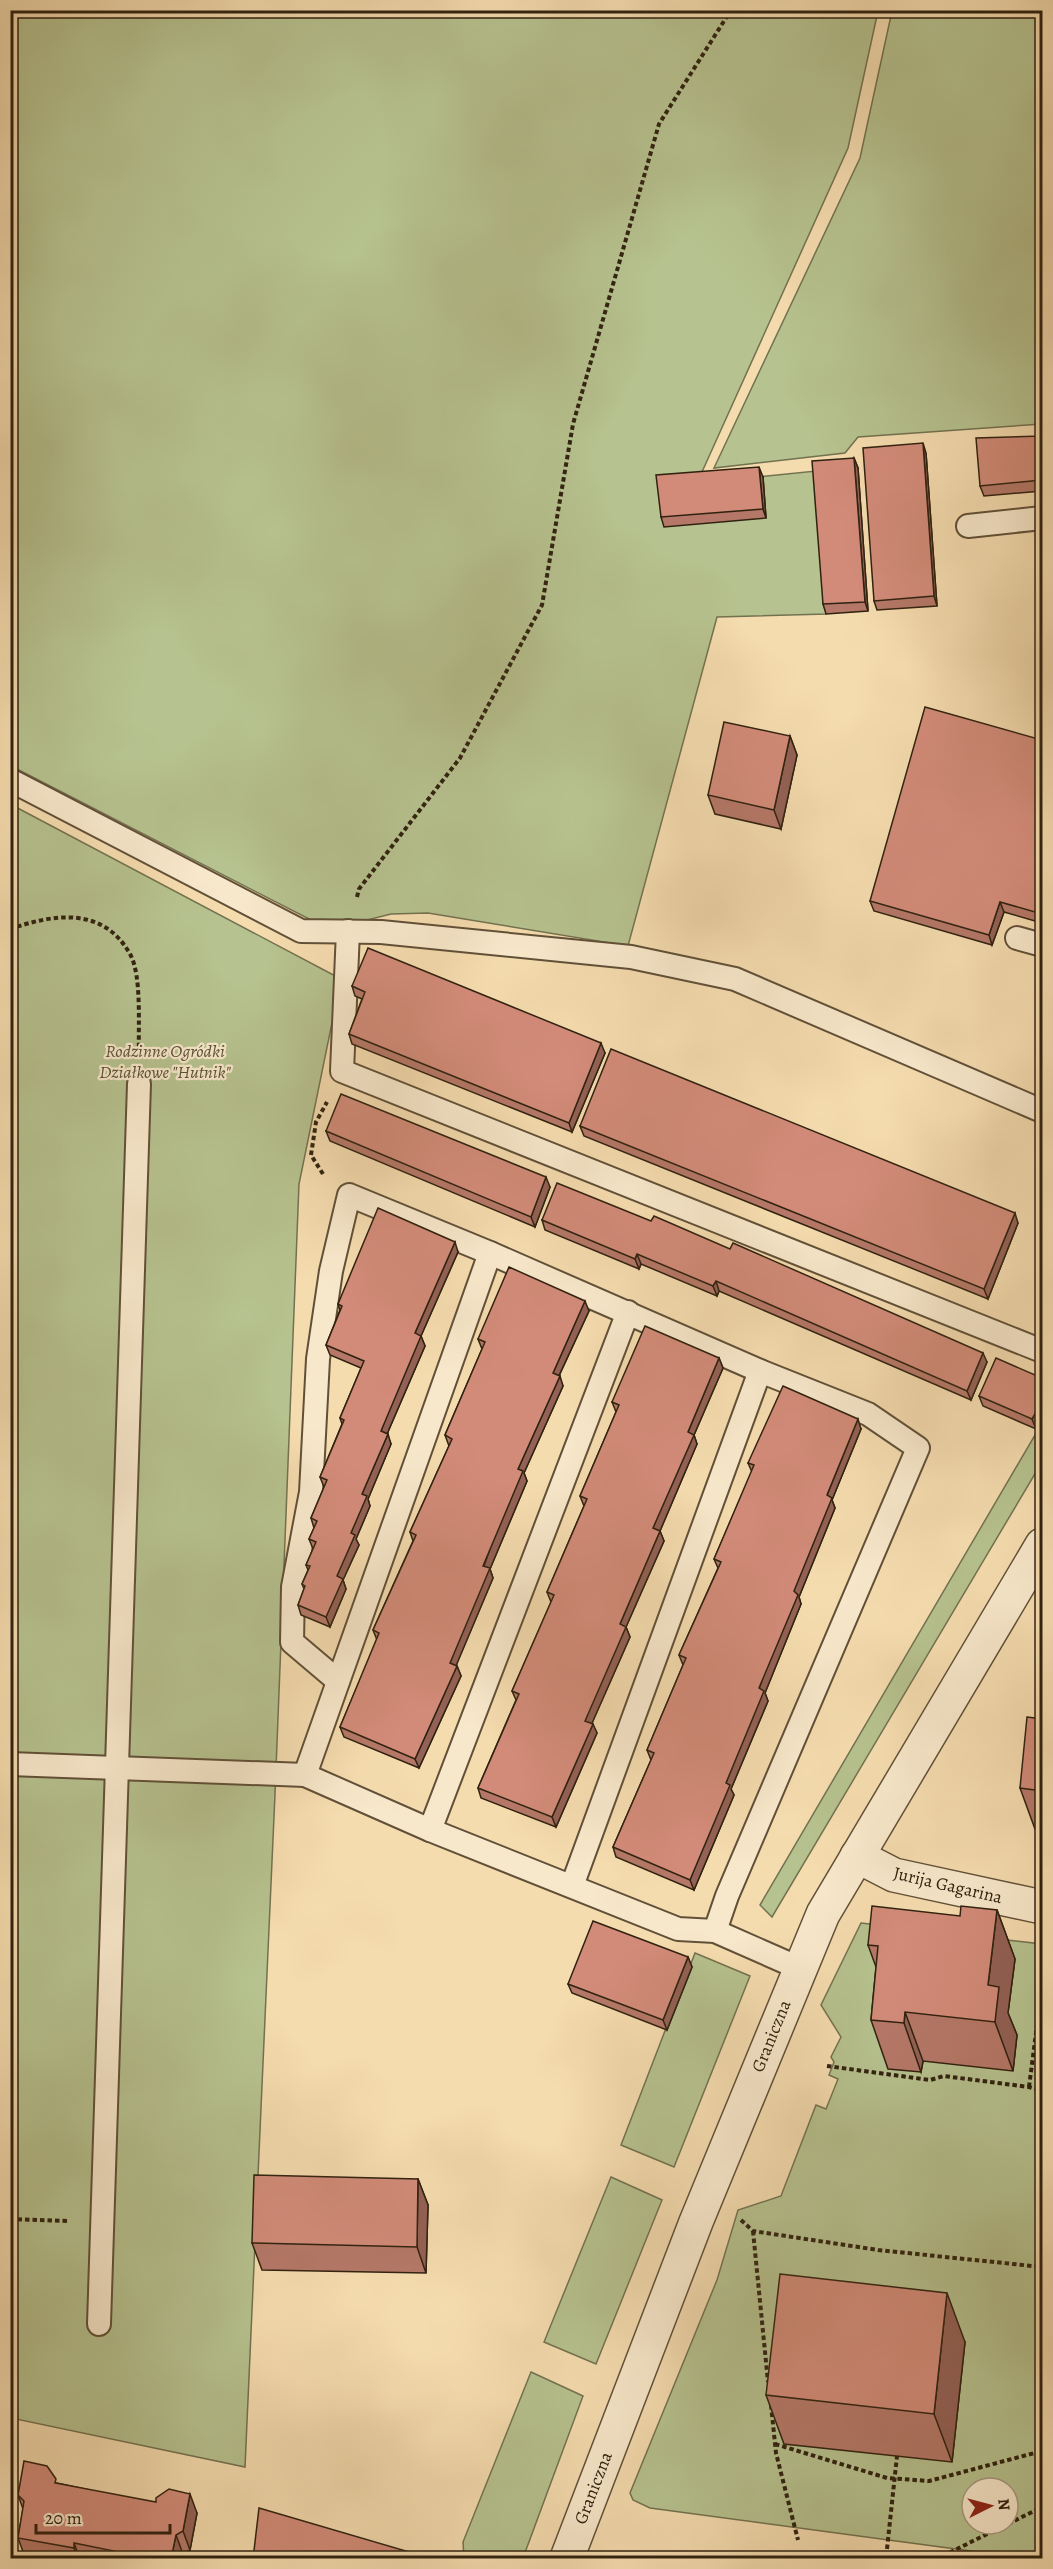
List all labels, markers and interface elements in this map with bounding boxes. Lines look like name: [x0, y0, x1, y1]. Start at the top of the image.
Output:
park label: Rodzinne Ogródki Działkowe "Hutnik": [99, 1039, 232, 1084]
street label: Jurija Gagarina: [891, 1861, 1005, 1909]
street label: Graniczna: [746, 1996, 797, 2076]
street label: Graniczna: [568, 2448, 618, 2528]
north arrow: [960, 2476, 1020, 2536]
scale bar: [36, 2497, 170, 2535]
text: N: [992, 2498, 1016, 2512]
text: 20 m: [45, 2506, 82, 2530]

